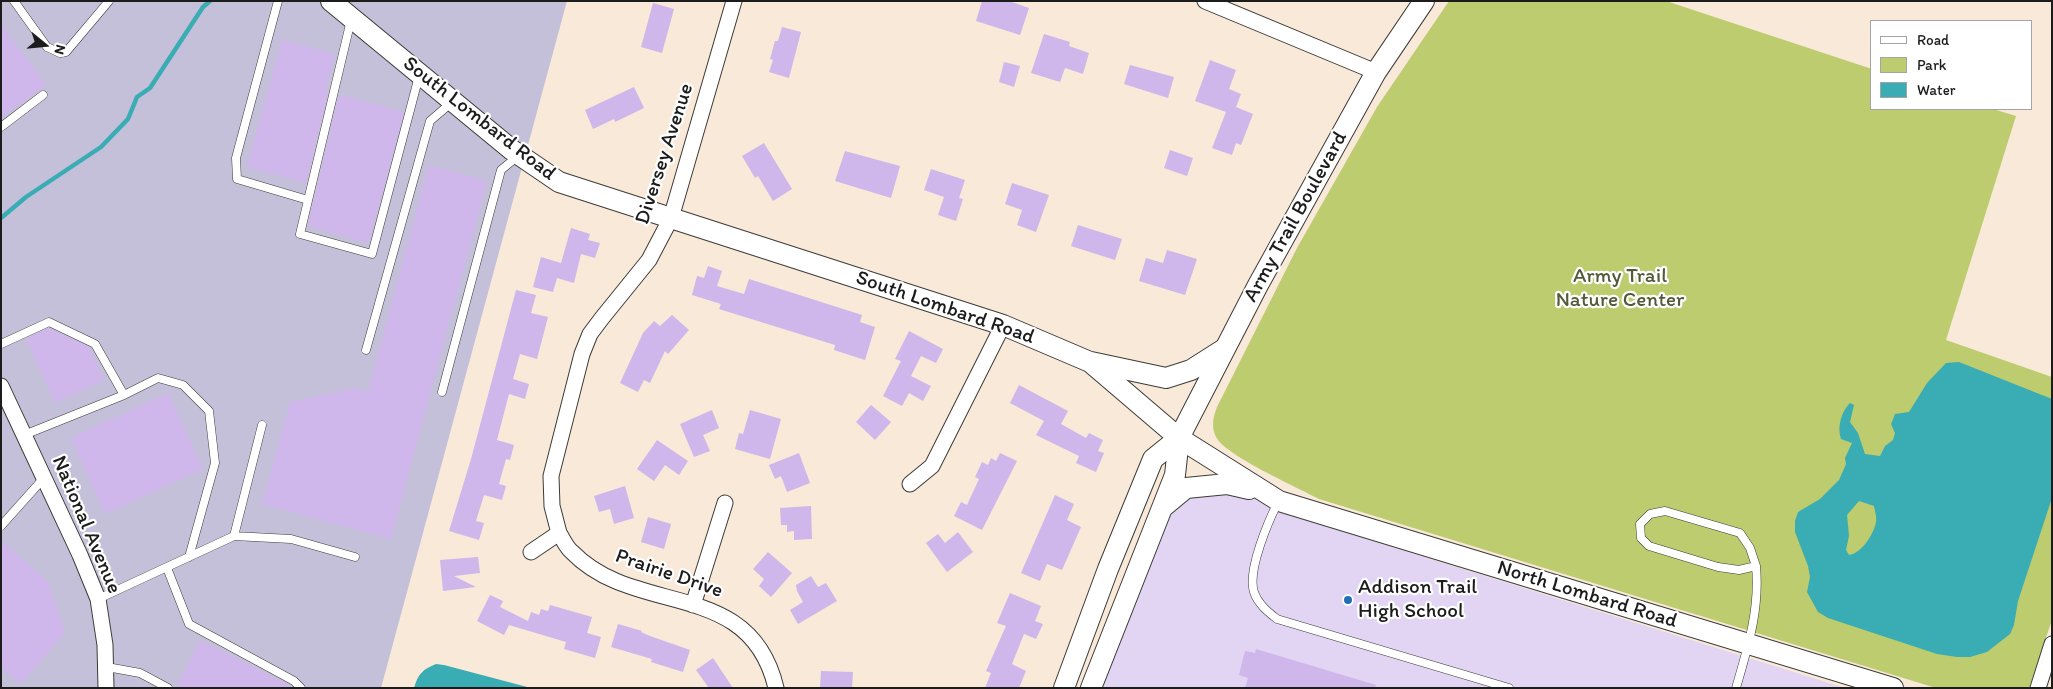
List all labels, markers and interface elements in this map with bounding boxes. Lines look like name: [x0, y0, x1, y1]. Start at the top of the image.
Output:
north arrow: [20, 20, 70, 70]
legend: [1870, 20, 2033, 110]
text: Road: [1917, 31, 1949, 49]
text: N: [50, 43, 69, 57]
street label: South Lombard Road: [397, 51, 561, 187]
text: Park: [1917, 56, 1947, 74]
street label: Diversey Avenue: [630, 80, 700, 228]
text: Water: [1917, 81, 1955, 99]
street label: Army Trail Boulevard: [1239, 127, 1353, 307]
park label: Army Trail Nature Center: [1556, 264, 1684, 314]
street label: South Lombard Road: [852, 266, 1038, 350]
street label: National Avenue: [46, 452, 126, 598]
street label: Prairie Drive: [612, 544, 726, 604]
street label: North Lombard Road: [1494, 556, 1680, 634]
place label: Addison Trail High School: [1358, 575, 1477, 625]
marker: Addison Trail High School: [1342, 594, 1354, 606]

